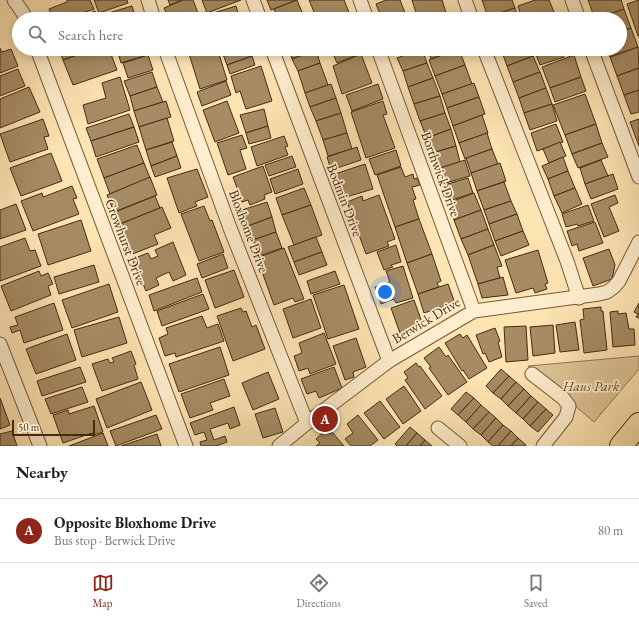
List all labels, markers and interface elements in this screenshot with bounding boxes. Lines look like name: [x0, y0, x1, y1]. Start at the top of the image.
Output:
search box: [12, 12, 627, 56]
icon: search: [26, 23, 48, 45]
text: Search here: [58, 25, 123, 44]
street label: Borthwick Drive: [417, 129, 465, 219]
street label: Bodmin Drive: [323, 161, 367, 240]
street label: Bloxhome Drive: [225, 187, 273, 275]
street label: Crowhurst Drive: [101, 196, 151, 289]
your location: [375, 282, 395, 302]
street label: Berwick Drive: [389, 292, 464, 347]
park label: Haus Park: [562, 377, 620, 395]
pin: A: [312, 404, 338, 434]
scale bar: [12, 418, 95, 437]
text: 50 m: [18, 420, 39, 434]
text: Nearby: [16, 461, 68, 483]
text: Opposite Bloxhome Drive: [54, 513, 216, 532]
text: A: [24, 522, 34, 539]
text: 80 m: [598, 522, 623, 539]
text: Bus stop · Berwick Drive: [54, 532, 175, 549]
tab: Map: [92, 572, 114, 610]
tab: Directions: [297, 572, 341, 610]
tab: Saved: [524, 572, 547, 610]

